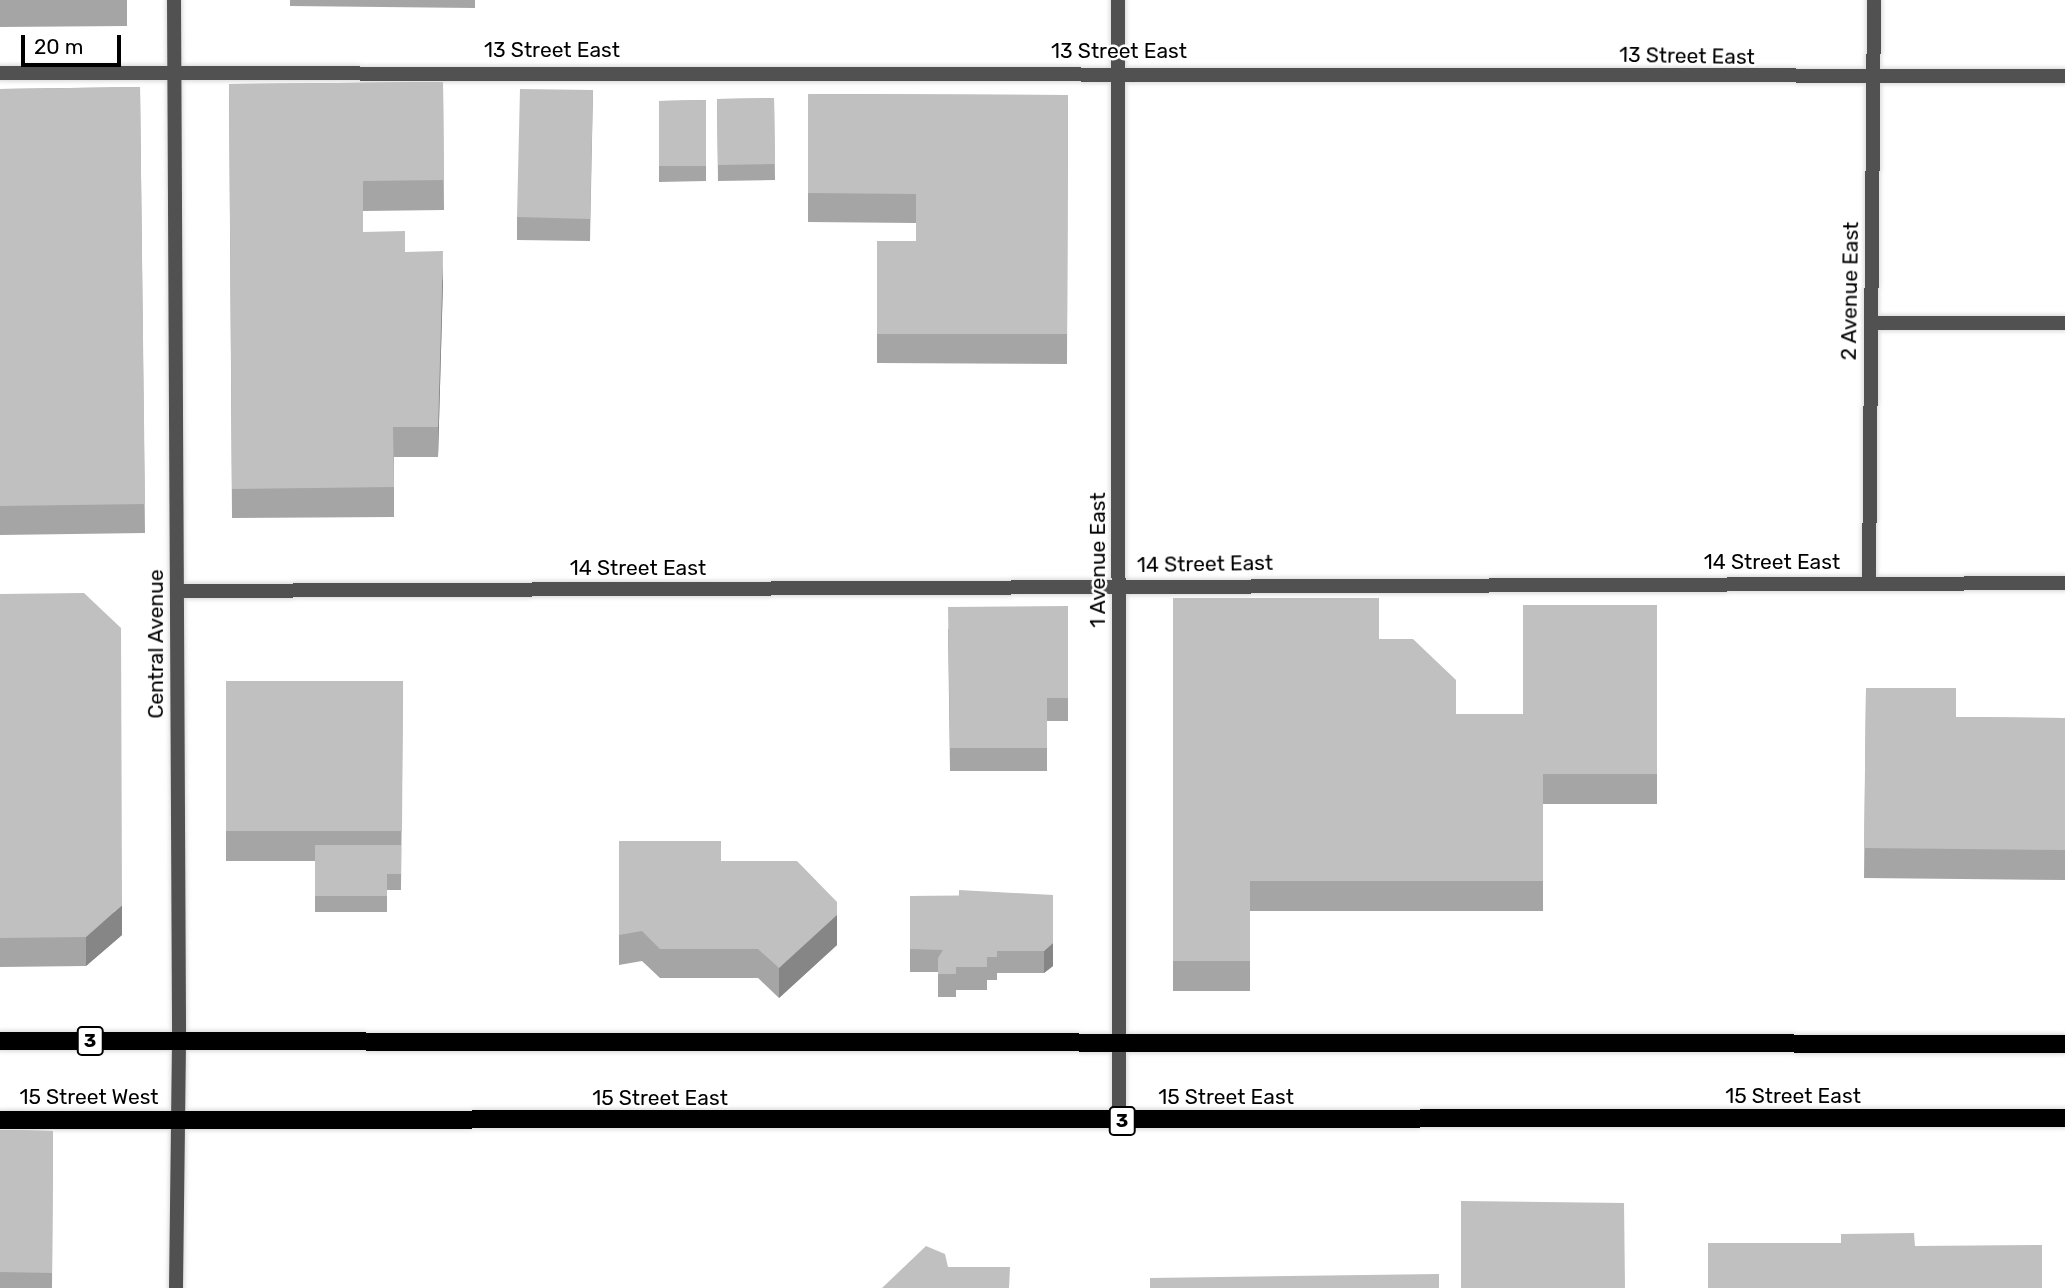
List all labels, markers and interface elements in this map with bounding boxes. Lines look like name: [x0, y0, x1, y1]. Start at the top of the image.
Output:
scale bar: [24, 21, 124, 65]
text: 20 m: [34, 34, 83, 59]
street label: 13 Street East: [484, 37, 620, 63]
street label: 13 Street East: [1051, 38, 1187, 64]
street label: 13 Street East: [1619, 42, 1755, 70]
street label: 2 Avenue East: [1836, 221, 1864, 361]
street label: 1 Avenue East: [1085, 492, 1111, 628]
street label: 14 Street East: [1704, 549, 1840, 575]
street label: 14 Street East: [1137, 550, 1273, 578]
street label: 14 Street East: [570, 555, 706, 581]
street label: Central Avenue: [143, 569, 169, 719]
road number: 3: [76, 1026, 104, 1056]
street label: 15 Street East: [1725, 1083, 1861, 1109]
street label: 15 Street West: [19, 1084, 159, 1110]
street label: 15 Street East: [1158, 1084, 1294, 1110]
street label: 15 Street East: [592, 1085, 728, 1111]
road number: 3: [1108, 1106, 1136, 1136]

